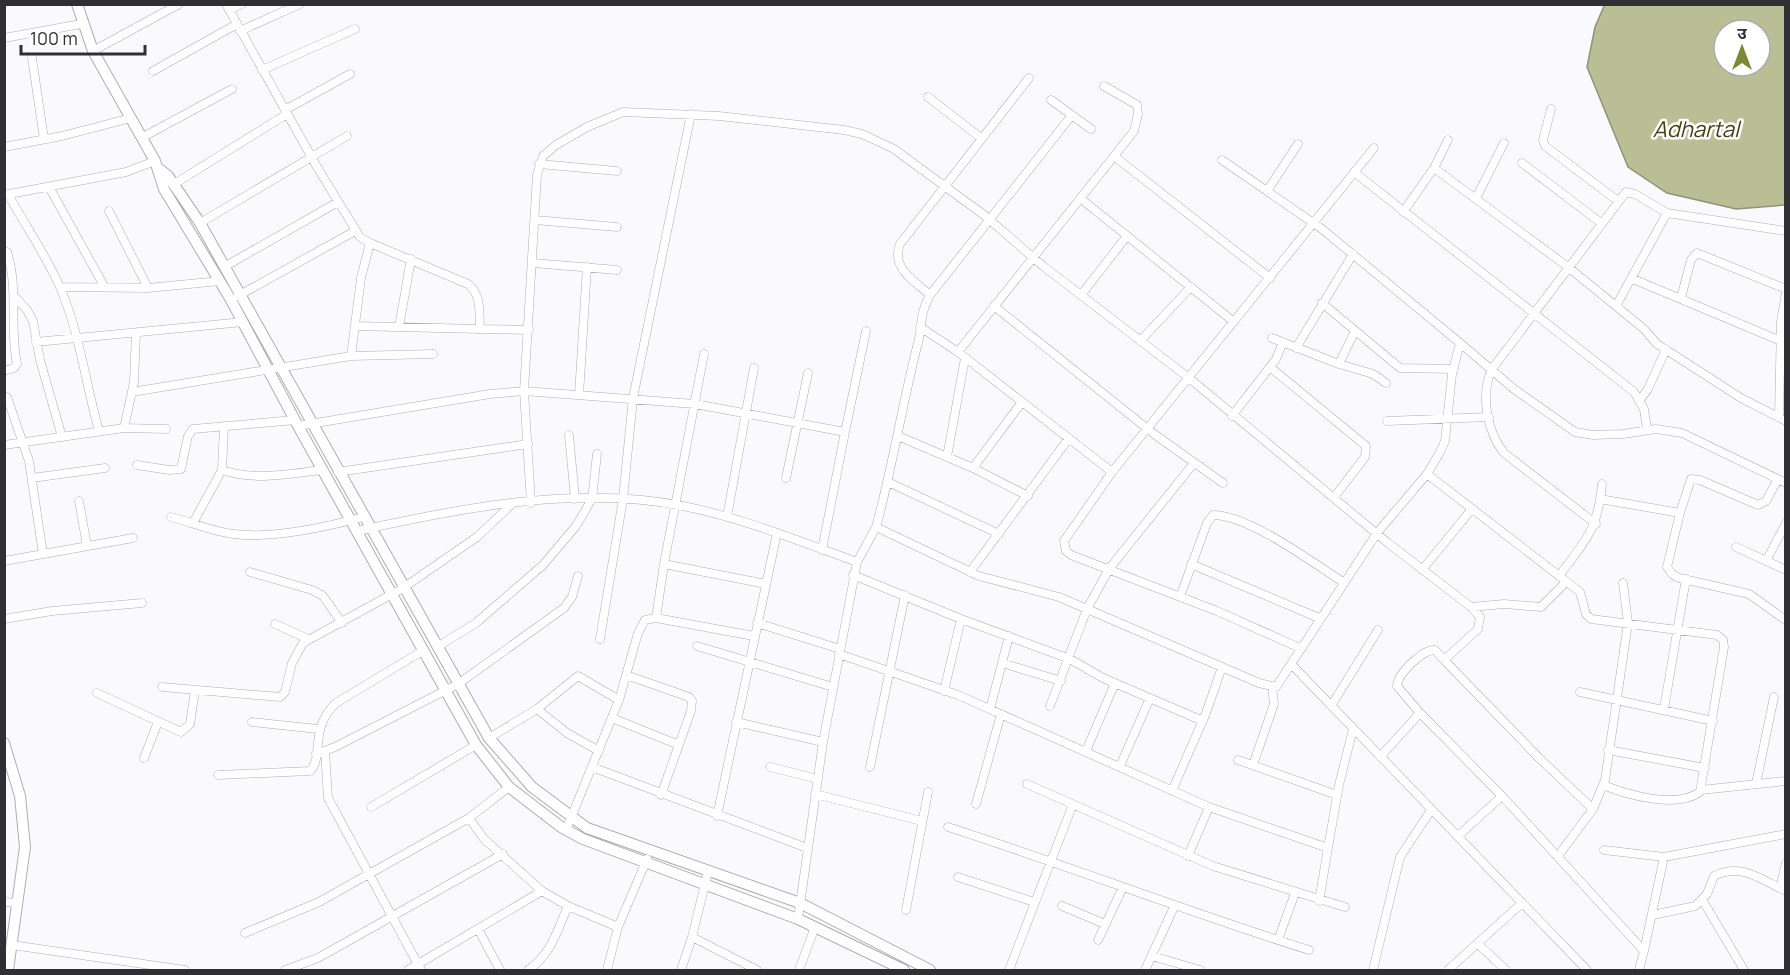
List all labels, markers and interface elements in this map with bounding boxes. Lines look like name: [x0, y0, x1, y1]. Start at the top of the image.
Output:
scale bar: [21, 18, 146, 56]
north arrow: [1712, 18, 1772, 78]
text: उ: [1737, 22, 1747, 44]
text: 100 m: [30, 26, 78, 50]
water label: Adhartal: [1653, 114, 1742, 144]

